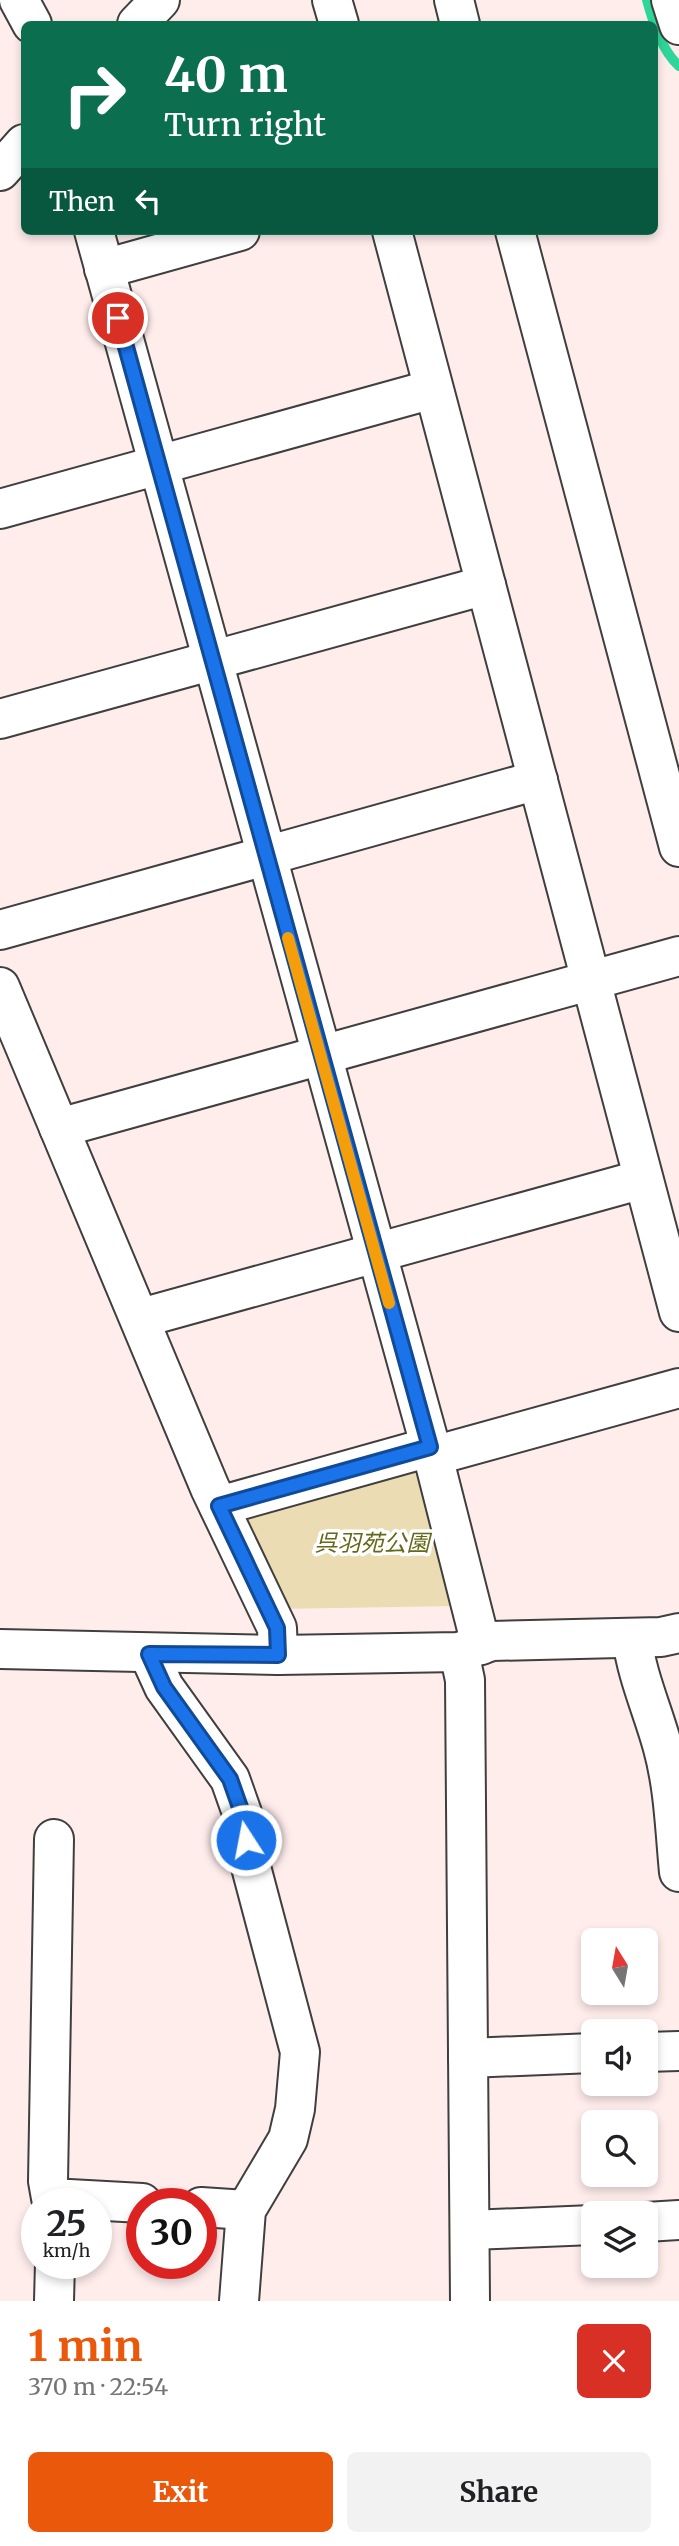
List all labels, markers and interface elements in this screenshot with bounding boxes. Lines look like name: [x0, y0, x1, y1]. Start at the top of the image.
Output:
text: 40 m: [164, 44, 288, 105]
icon: right: [49, 49, 140, 140]
text: Turn right: [164, 105, 326, 145]
icon: left: [129, 182, 167, 220]
text: Then: [49, 185, 115, 218]
pin: [88, 288, 148, 348]
icon: arrive: [99, 299, 137, 337]
park label: 呉羽苑公園: [315, 1528, 433, 1557]
position arrow: [209, 1803, 283, 1877]
north arrow: [581, 1928, 658, 2006]
map controls: [581, 1928, 658, 2278]
button: sound: [581, 2019, 658, 2096]
button: search: [581, 2110, 658, 2187]
speed limit sign: 30: [126, 2188, 217, 2279]
button: layers: [581, 2201, 658, 2278]
text: 25: [46, 2202, 87, 2246]
text: km/h: [43, 2239, 90, 2262]
text: 1 min: [28, 2320, 142, 2372]
button: close: [577, 2324, 651, 2398]
text: 370 m · 22:54: [28, 2372, 168, 2401]
button: Exit: [28, 2452, 333, 2532]
button: Share: [347, 2452, 651, 2532]

